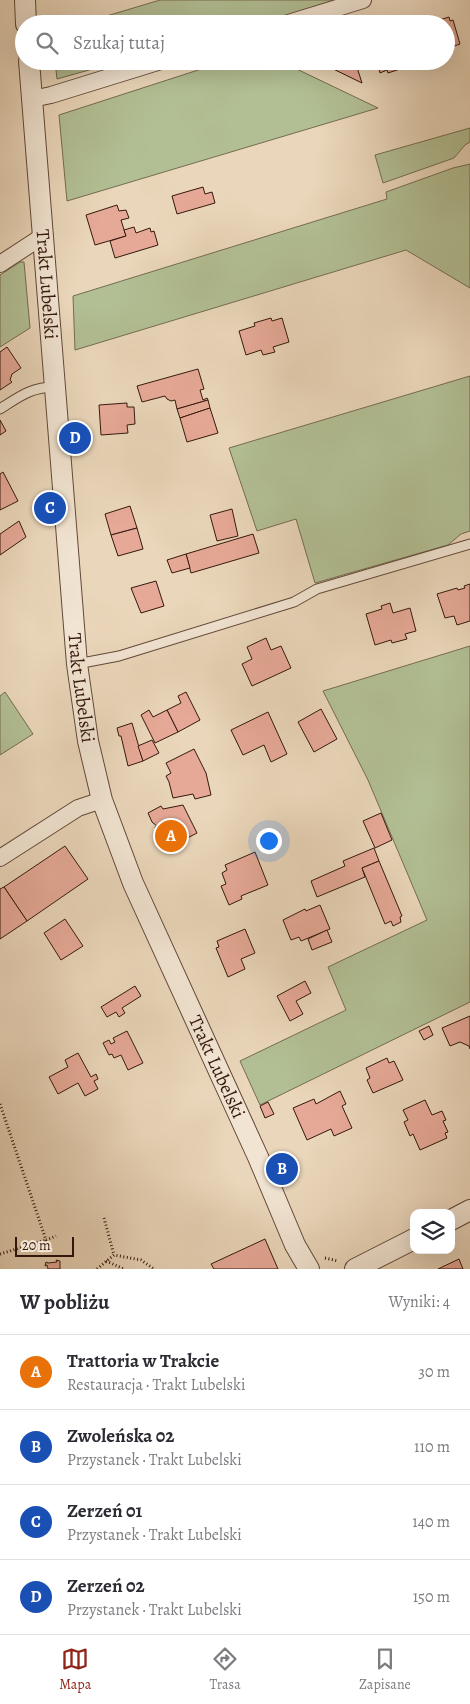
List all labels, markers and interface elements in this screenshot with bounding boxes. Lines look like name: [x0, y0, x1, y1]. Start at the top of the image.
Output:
search box: [15, 15, 455, 70]
icon: search: [33, 29, 61, 57]
text: Szukaj tutaj: [73, 30, 165, 56]
street label: Trakt Lubelski: [29, 228, 64, 340]
pin: D: [59, 419, 91, 457]
pin: C: [34, 489, 66, 527]
street label: Trakt Lubelski: [62, 632, 101, 744]
pin: A: [155, 817, 187, 855]
your location: [256, 828, 282, 854]
street label: Trakt Lubelski: [182, 1011, 252, 1122]
pin: B: [266, 1150, 298, 1188]
map controls: [410, 1209, 455, 1254]
button: layers: [410, 1209, 455, 1254]
scale bar: [15, 1234, 74, 1257]
text: 20 m: [22, 1236, 51, 1255]
text: W pobliżu: [20, 1288, 109, 1316]
text: Wyniki: 4: [388, 1291, 450, 1313]
text: Trattoria w Trakcie: [67, 1348, 219, 1374]
text: A: [31, 1361, 41, 1383]
text: 30 m: [418, 1361, 450, 1383]
text: Restauracja · Trakt Lubelski: [67, 1374, 245, 1396]
text: Zwoleńska 02: [67, 1423, 174, 1449]
text: B: [31, 1436, 41, 1458]
text: 110 m: [414, 1436, 450, 1458]
text: Przystanek · Trakt Lubelski: [67, 1449, 242, 1471]
text: Zerzeń 01: [67, 1498, 142, 1524]
text: C: [31, 1511, 41, 1533]
text: 140 m: [412, 1511, 450, 1533]
text: Przystanek · Trakt Lubelski: [67, 1524, 242, 1546]
text: Zerzeń 02: [67, 1573, 145, 1599]
text: D: [30, 1586, 42, 1608]
text: 150 m: [413, 1586, 450, 1608]
text: Przystanek · Trakt Lubelski: [67, 1599, 242, 1621]
tab: Mapa: [59, 1645, 91, 1694]
tab: Trasa: [210, 1645, 241, 1694]
tab: Zapisane: [359, 1645, 411, 1694]

